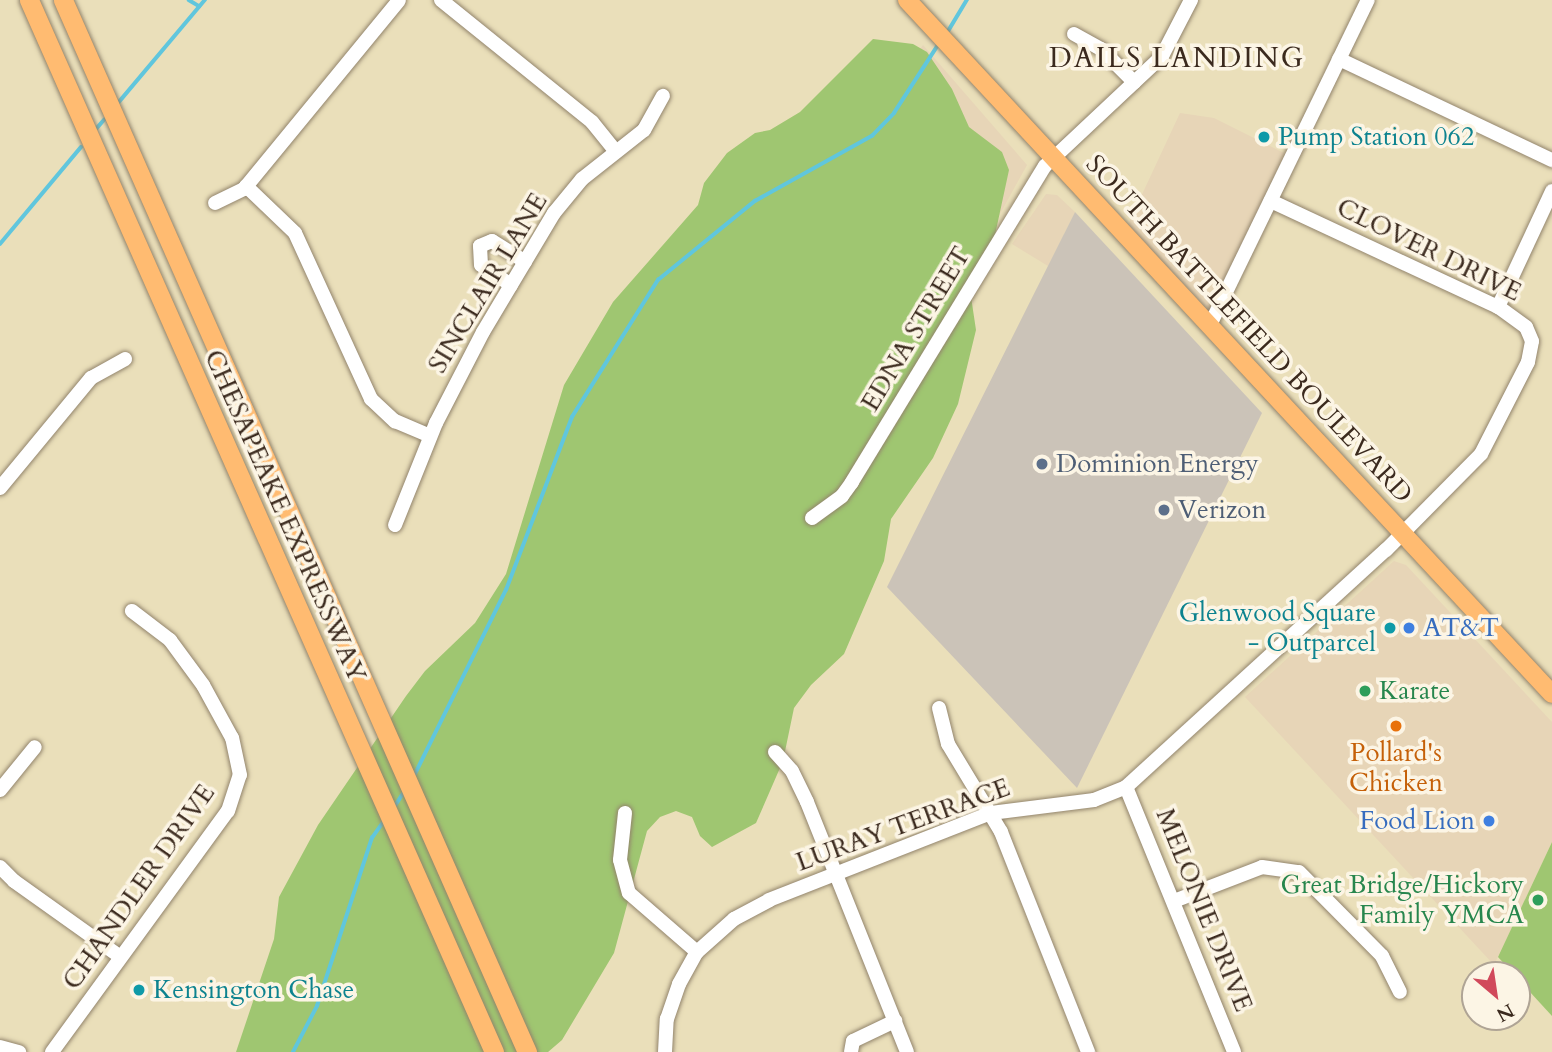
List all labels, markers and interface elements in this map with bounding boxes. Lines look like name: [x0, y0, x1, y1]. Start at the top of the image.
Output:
district label: DAILS LANDING: [1051, 41, 1303, 75]
place label: Pump Station 062: [1278, 121, 1474, 153]
marker: Pump Station 062: [1256, 129, 1272, 145]
street label: SOUTH BATTLEFIELD BOULEVARD: [1079, 149, 1419, 509]
street label: SINCLAIR LANE: [422, 187, 554, 379]
street label: CLOVER DRIVE: [1332, 192, 1526, 308]
street label: EDNA STREET: [855, 241, 977, 417]
street label: CHESAPEAKE EXPRESSWAY: [198, 345, 372, 687]
place label: Dominion Energy: [1056, 448, 1259, 480]
marker: Dominion Energy: [1034, 456, 1050, 472]
place label: Verizon: [1178, 494, 1266, 526]
marker: Verizon: [1156, 502, 1172, 518]
place label: Glenwood Square - Outparcel: [1179, 597, 1376, 658]
place label: AT&T: [1423, 612, 1499, 644]
marker: Glenwood Square - Outparcel: [1382, 620, 1398, 636]
marker: AT&T: [1401, 620, 1417, 636]
place label: Karate: [1379, 675, 1450, 707]
marker: Karate: [1357, 683, 1373, 699]
marker: Pollard's Chicken: [1388, 718, 1404, 734]
place label: Pollard's Chicken: [1349, 737, 1443, 798]
street label: LURAY TERRACE: [792, 772, 1014, 878]
street label: CHANDLER DRIVE: [56, 778, 222, 996]
street label: MELONIE DRIVE: [1149, 804, 1259, 1016]
place label: Food Lion: [1359, 805, 1475, 837]
marker: Food Lion: [1481, 813, 1497, 829]
place label: Great Bridge/Hickory Family YMCA: [1280, 869, 1524, 931]
marker: Great Bridge/Hickory Family YMCA: [1530, 892, 1546, 908]
north arrow: [1461, 961, 1531, 1031]
place label: Kensington Chase: [153, 974, 354, 1006]
marker: Kensington Chase: [131, 982, 147, 998]
text: N: [1492, 997, 1519, 1028]

